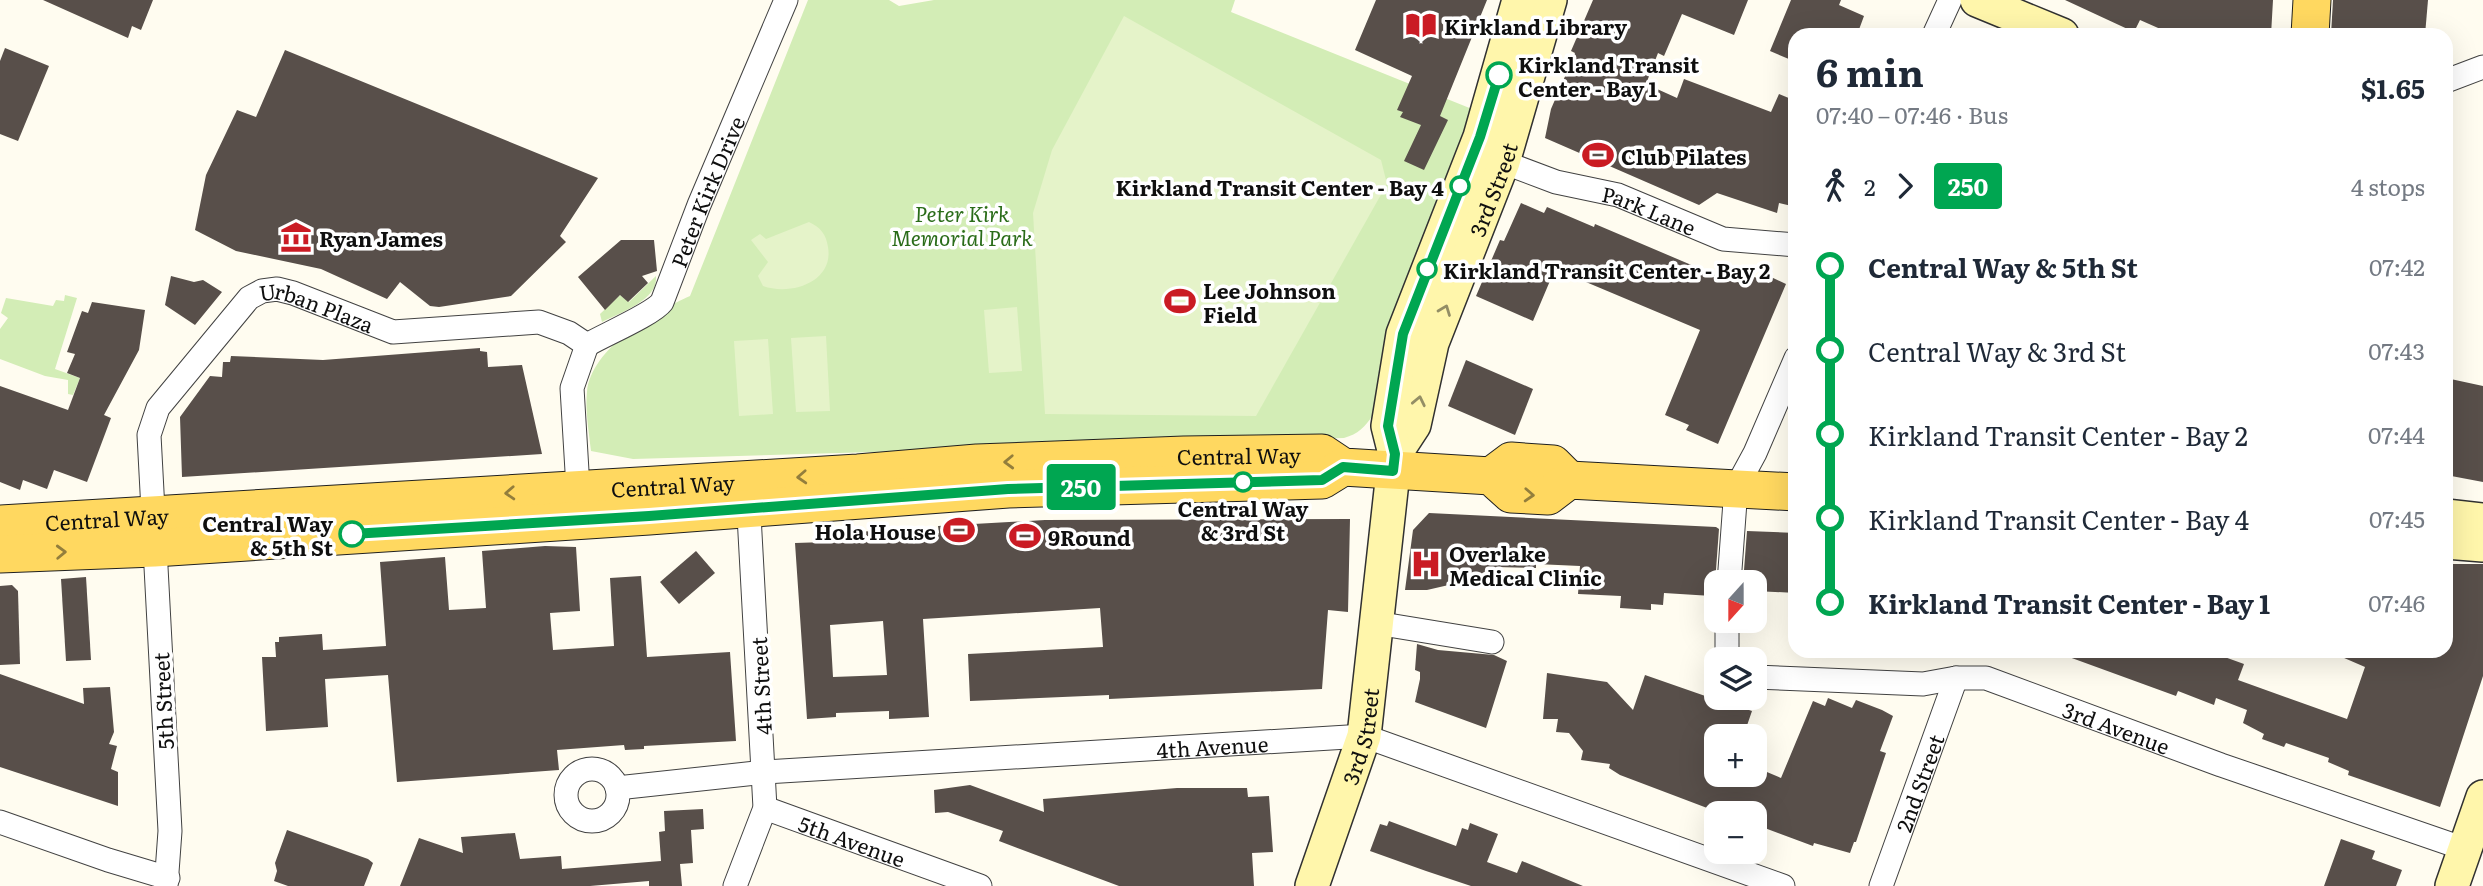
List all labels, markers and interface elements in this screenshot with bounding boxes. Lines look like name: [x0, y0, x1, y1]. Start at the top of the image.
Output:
library icon: Kirkland Library: [1404, 8, 1438, 42]
place label: Kirkland Library: [1444, 10, 1627, 41]
text: 6 min: [1816, 42, 1924, 99]
place label: Kirkland Transit Center - Bay 1: [1518, 48, 1700, 103]
marker: Kirkland Transit Center - Bay 1: [1486, 62, 1512, 88]
text: $1.65: [2361, 68, 2425, 107]
text: 07:40 – 07:46 · Bus: [1816, 97, 2008, 131]
street label: Peter Kirk Drive: [661, 111, 751, 271]
street label: 3rd Street: [1460, 138, 1524, 240]
sports icon: Club Pilates: [1581, 138, 1615, 172]
place label: Club Pilates: [1621, 140, 1747, 171]
icon: walk: [1816, 167, 1854, 205]
icon: forward: [1886, 167, 1924, 205]
text: 250: [1948, 168, 1988, 203]
text: 2: [1864, 169, 1876, 203]
text: 4 stops: [2351, 169, 2425, 203]
place label: Kirkland Transit Center - Bay 4: [1115, 171, 1444, 202]
marker: Kirkland Transit Center - Bay 4: [1450, 176, 1470, 196]
street label: Park Lane: [1599, 177, 1701, 242]
park label: Peter Kirk Memorial Park: [891, 197, 1033, 252]
museum icon: Ryan James: [279, 220, 313, 254]
place label: Ryan James: [319, 222, 443, 253]
text: Central Way & 5th St: [1868, 247, 2138, 286]
text: 07:42: [2369, 249, 2425, 283]
place label: Kirkland Transit Center - Bay 2: [1443, 254, 1770, 285]
marker: Kirkland Transit Center - Bay 2: [1417, 259, 1437, 279]
street label: Urban Plaza: [257, 274, 379, 339]
place label: Lee Johnson Field: [1203, 274, 1336, 329]
sports icon: Lee Johnson Field: [1163, 284, 1197, 318]
one-way arrow: [1436, 305, 1450, 317]
text: Central Way & 3rd St: [1868, 331, 2126, 370]
text: 07:43: [2368, 333, 2425, 367]
one-way arrow: [1411, 395, 1426, 407]
text: Kirkland Transit Center - Bay 2: [1868, 415, 2248, 454]
text: 07:44: [2368, 417, 2425, 451]
street label: Central Way: [1177, 438, 1302, 471]
one-way arrow: [1004, 454, 1015, 469]
line badge: 250: [1041, 464, 1121, 510]
street label: Central Way: [610, 465, 737, 503]
one-way arrow: [797, 469, 808, 484]
text: 250: [1061, 469, 1101, 504]
marker: Central Way & 3rd St: [1233, 472, 1253, 492]
one-way arrow: [504, 485, 515, 500]
one-way arrow: [1524, 488, 1535, 503]
place label: Central Way & 3rd St: [1178, 492, 1309, 547]
street label: Central Way: [44, 498, 171, 537]
text: Kirkland Transit Center - Bay 4: [1868, 499, 2249, 538]
text: 07:45: [2369, 501, 2425, 535]
place label: Central Way & 5th St: [202, 507, 334, 562]
sports icon: Hola House: [942, 513, 976, 547]
place label: Hola House: [815, 515, 936, 546]
sports icon: 9Round: [1008, 519, 1042, 553]
marker: Central Way & 5th St: [339, 521, 365, 547]
place label: 9Round: [1048, 521, 1131, 552]
place label: Overlake Medical Clinic: [1449, 537, 1602, 592]
one-way arrow: [56, 544, 67, 559]
hospital icon: Overlake Medical Clinic: [1409, 547, 1443, 581]
north arrow: [1704, 570, 1768, 634]
map controls: [1704, 570, 1767, 864]
text: Kirkland Transit Center - Bay 1: [1868, 583, 2270, 622]
text: 07:46: [2368, 585, 2425, 619]
street label: 4th Street: [742, 636, 778, 736]
button: layers: [1704, 647, 1767, 710]
street label: 5th Street: [144, 651, 180, 750]
street label: 3rd Street: [1333, 686, 1385, 788]
street label: 3rd Avenue: [2059, 692, 2175, 760]
button: +: [1704, 724, 1767, 787]
street label: 4th Avenue: [1156, 726, 1269, 764]
street label: 2nd Street: [1886, 729, 1950, 836]
button: −: [1704, 801, 1767, 864]
street label: 5th Avenue: [795, 806, 910, 873]

